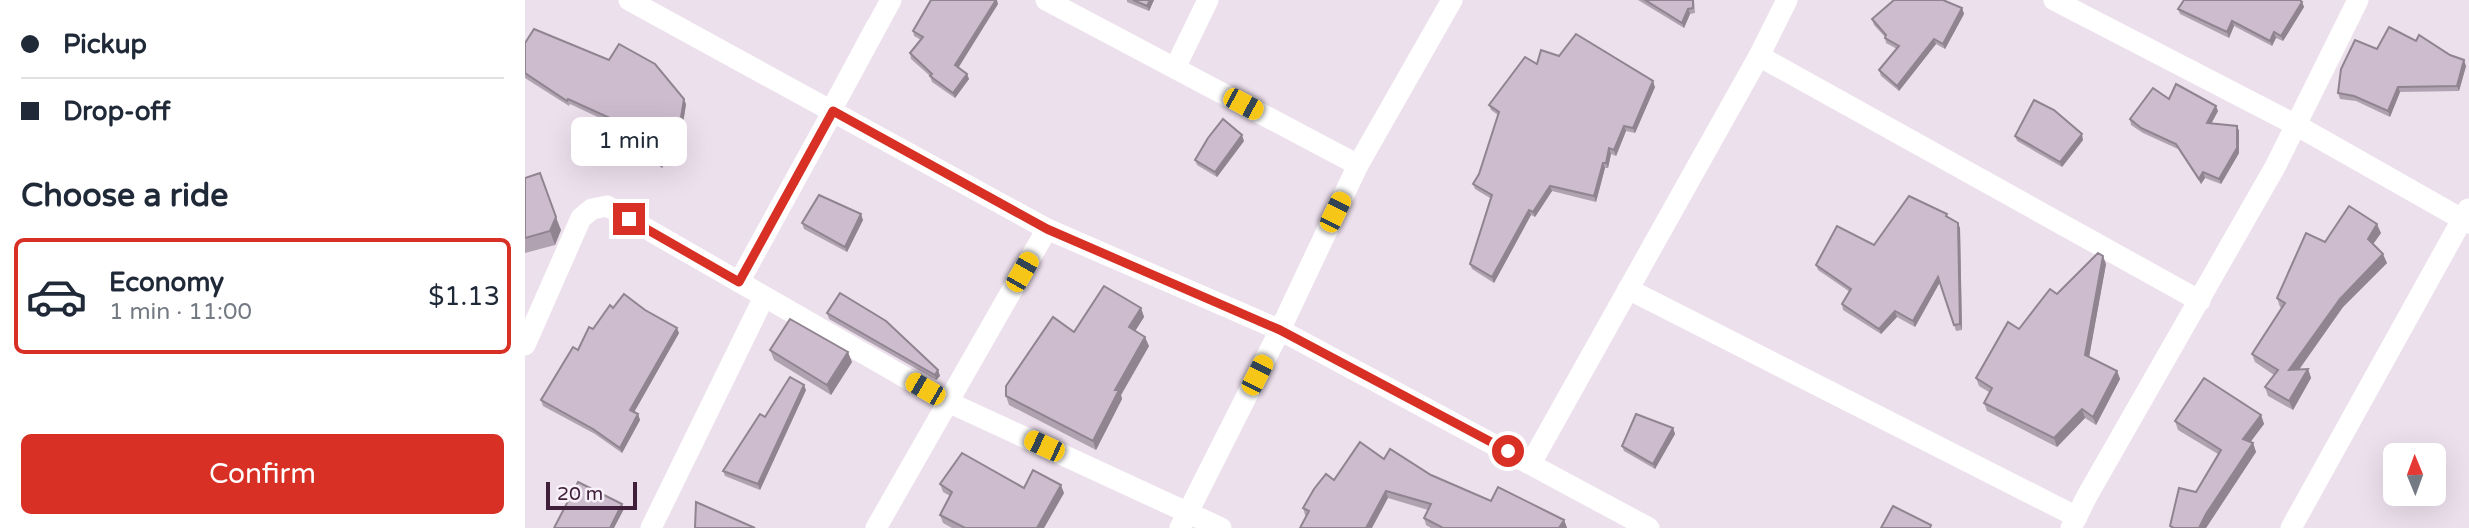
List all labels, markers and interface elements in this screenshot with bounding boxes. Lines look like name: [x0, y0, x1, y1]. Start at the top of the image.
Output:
text: Pickup: [63, 29, 147, 60]
car: [1220, 85, 1267, 123]
text: Drop-off: [63, 96, 170, 127]
callout: 1 min: [571, 118, 687, 166]
text: 1 min: [598, 127, 660, 155]
text: Choose a ride: [21, 177, 228, 215]
car: [1317, 189, 1354, 235]
route end: [613, 203, 645, 235]
car: [1003, 249, 1042, 295]
icon: car: [25, 265, 88, 328]
text: Economy: [109, 267, 224, 298]
text: $1.13: [428, 281, 500, 312]
text: 1 min · 11:00: [109, 298, 252, 326]
car: [1239, 352, 1276, 398]
car: [902, 369, 949, 409]
car: [1021, 428, 1068, 464]
button: Confirm: [21, 434, 504, 514]
route start: [1492, 435, 1524, 467]
north arrow: [2383, 443, 2447, 506]
map controls: [2383, 443, 2446, 506]
scale bar: [546, 479, 637, 511]
text: 20 m: [557, 483, 603, 505]

